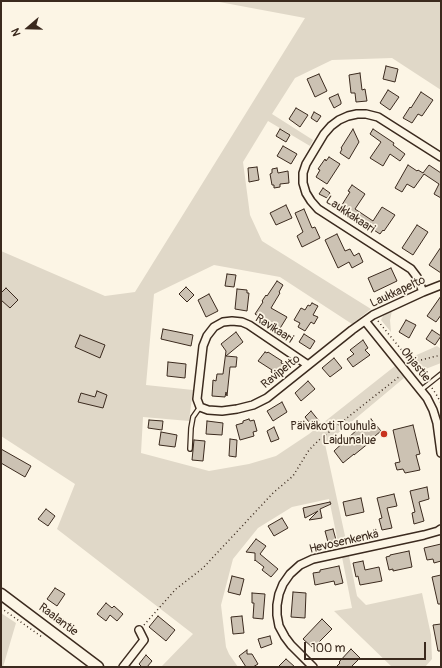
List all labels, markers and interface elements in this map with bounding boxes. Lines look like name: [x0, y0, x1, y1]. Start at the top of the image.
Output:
north arrow: [8, 8, 48, 48]
text: N: [9, 27, 24, 38]
street label: Laukkakaari: [323, 193, 377, 237]
street label: Laukkapelto: [368, 273, 428, 311]
street label: Ravikaari: [252, 311, 296, 347]
street label: Ohjastie: [397, 345, 433, 385]
street label: Ravipelto: [259, 352, 303, 392]
place label: Päiväkoti Touhula Laidunalue: [290, 420, 376, 448]
marker: Päiväkoti Touhula Laidunalue: [379, 429, 389, 439]
street label: Hevosenkenkä: [308, 527, 380, 557]
street label: Raalantie: [35, 600, 81, 640]
scale bar: [306, 634, 428, 660]
text: 100 m: [311, 641, 345, 656]

